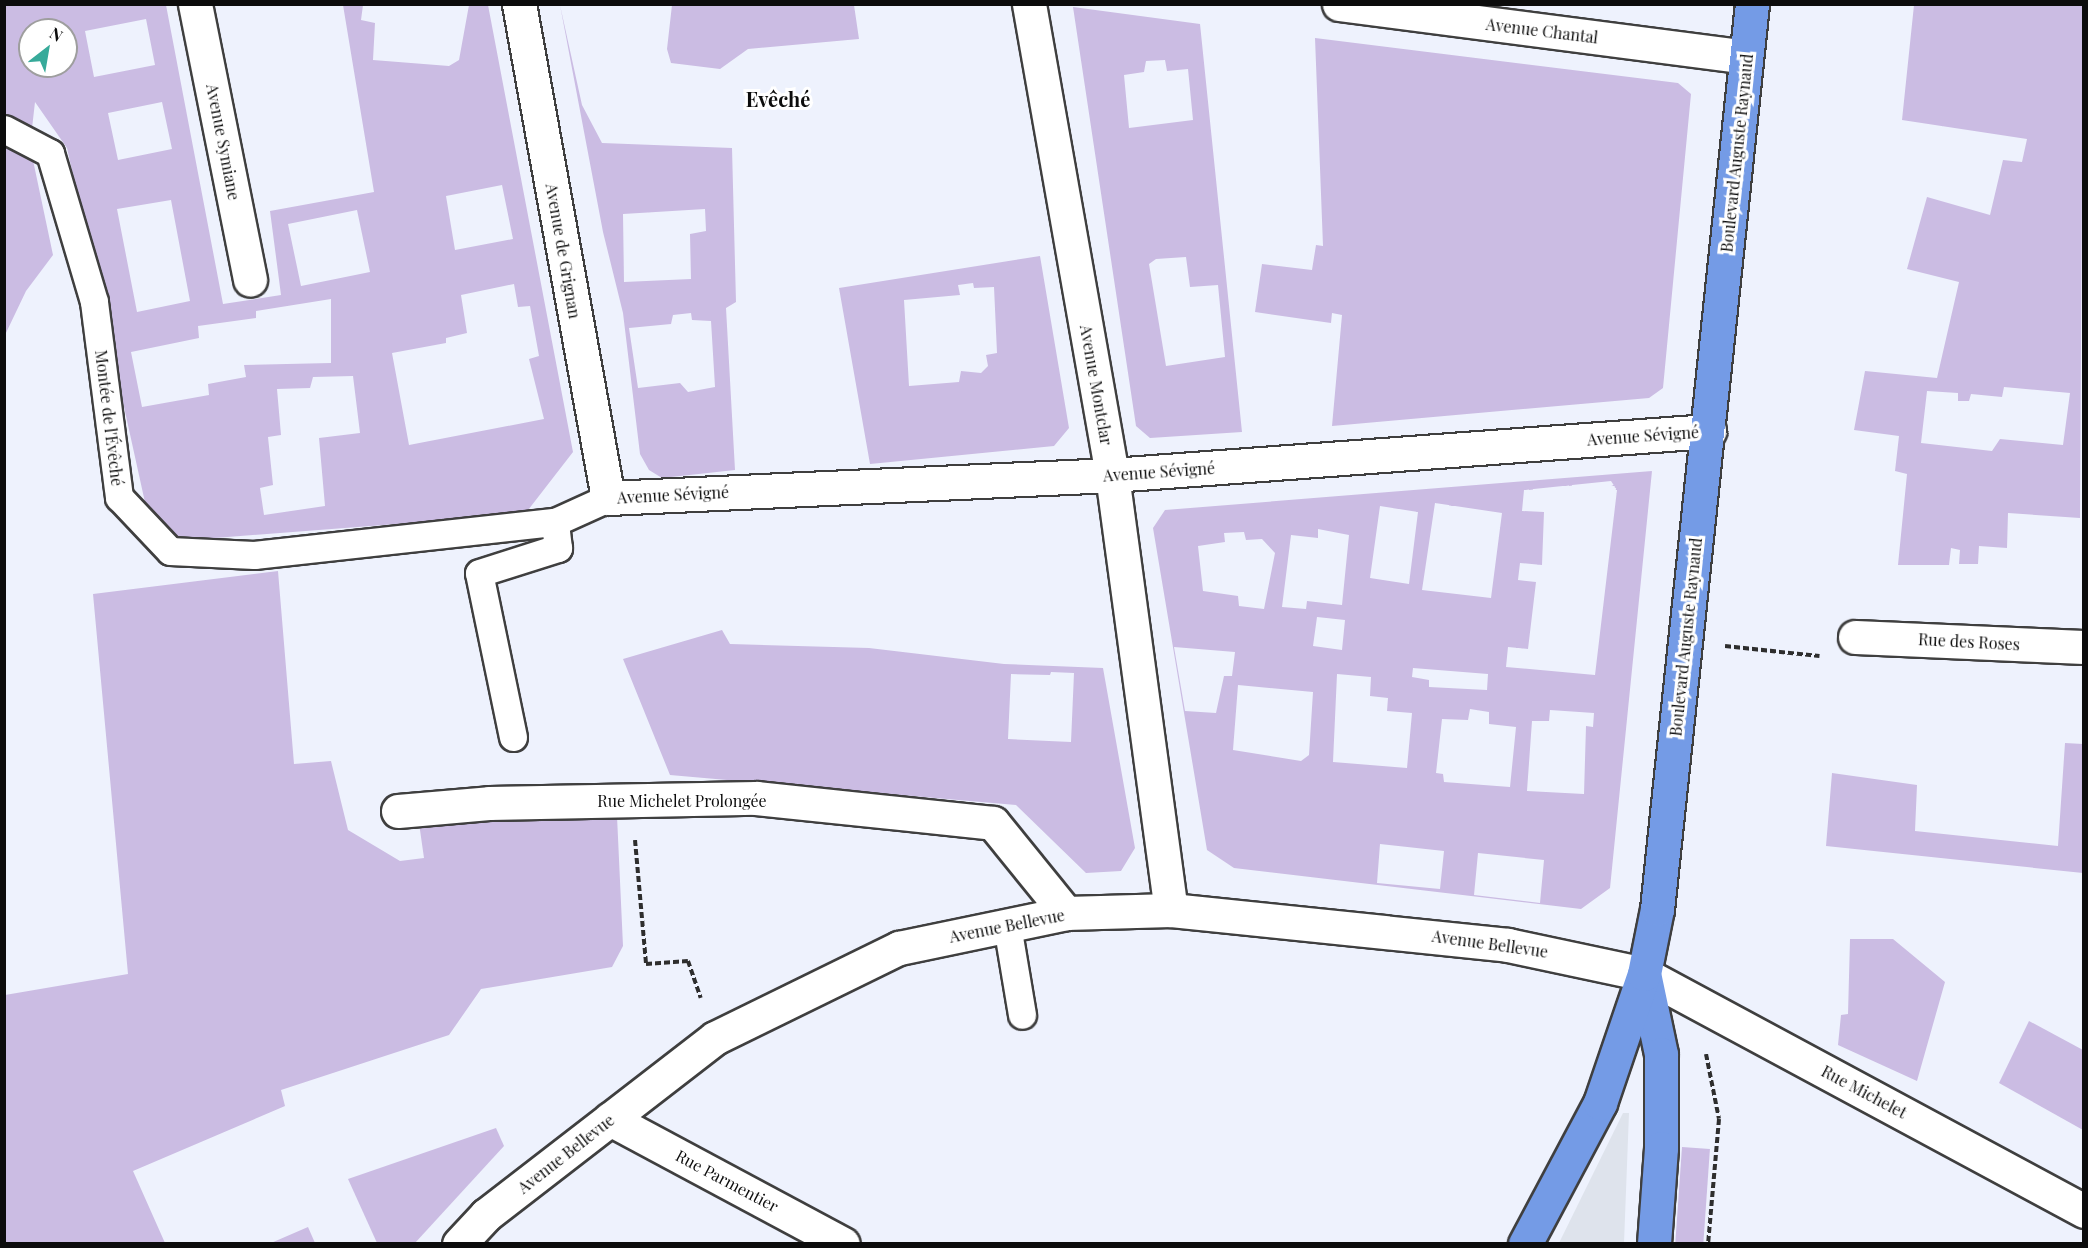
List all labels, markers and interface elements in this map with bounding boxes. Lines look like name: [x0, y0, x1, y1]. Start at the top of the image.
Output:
street label: Avenue Chantal: [1485, 15, 1599, 47]
north arrow: [18, 18, 78, 78]
text: N: [46, 22, 67, 46]
street label: Boulevard Auguste Raynaud: [1717, 52, 1757, 254]
street label: Avenue Symiane: [202, 82, 244, 202]
district label: Evêché: [746, 86, 810, 110]
street label: Avenue de Grignan: [542, 182, 584, 320]
street label: Avenue Montclar: [1076, 323, 1116, 447]
street label: Montée de l'Évêché: [91, 349, 127, 487]
street label: Avenue Sévigné: [1586, 423, 1700, 449]
street label: Avenue Sévigné: [1102, 459, 1216, 485]
street label: Avenue Sévigné: [617, 482, 729, 508]
street label: Boulevard Auguste Raynaud: [1666, 536, 1706, 738]
street label: Rue des Roses: [1918, 630, 2020, 654]
street label: Rue Michelet Prolongée: [597, 791, 767, 811]
street label: Avenue Bellevue: [948, 905, 1066, 947]
street label: Avenue Bellevue: [1431, 926, 1549, 962]
street label: Rue Michelet: [1818, 1061, 1910, 1123]
street label: Avenue Bellevue: [514, 1110, 618, 1198]
street label: Rue Parmentier: [672, 1146, 782, 1216]

